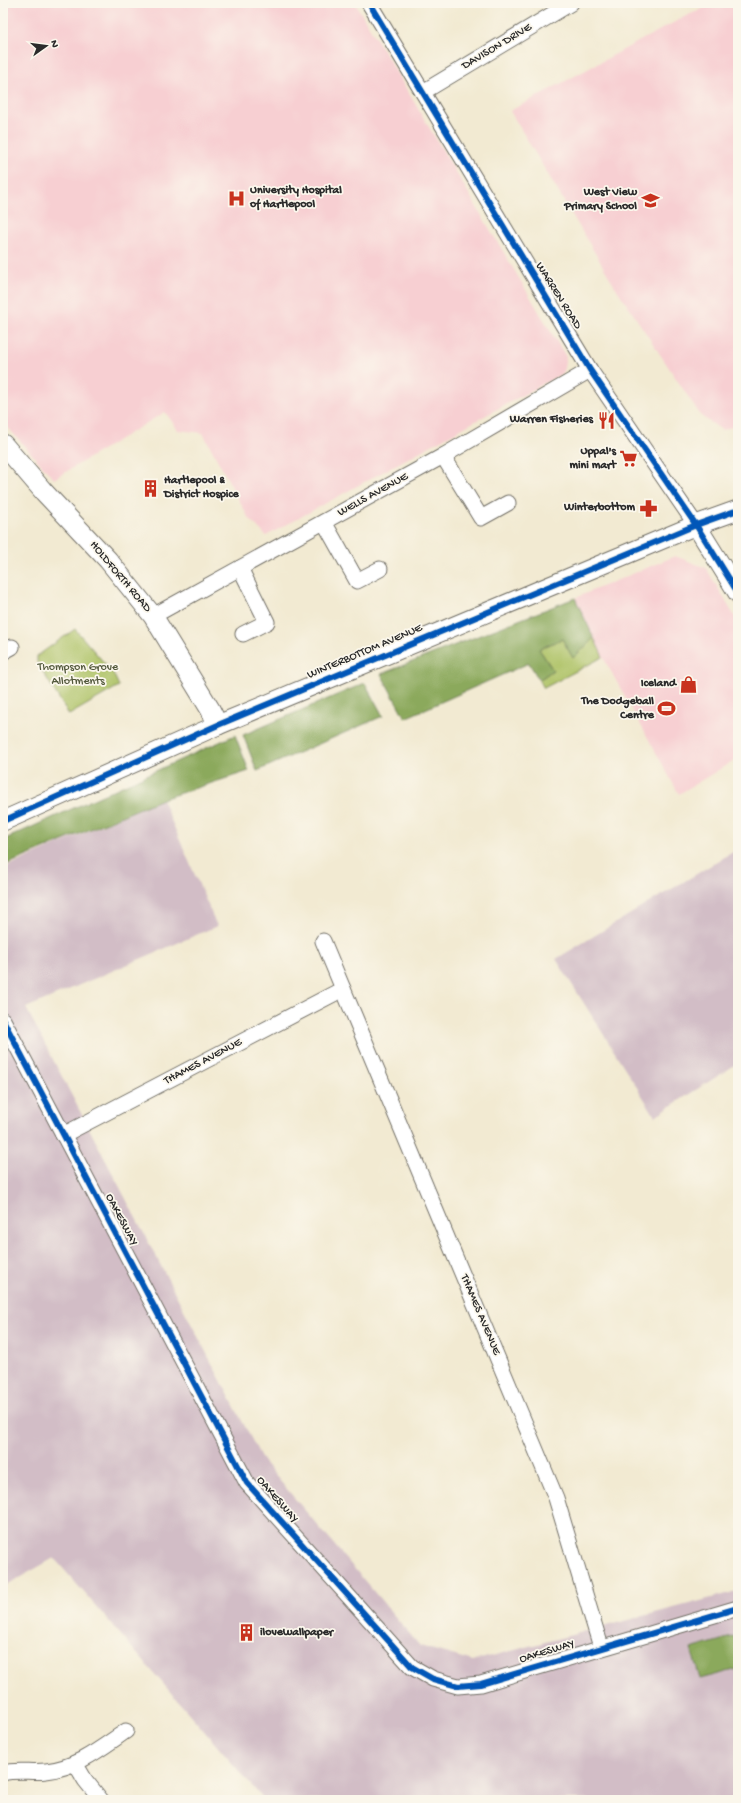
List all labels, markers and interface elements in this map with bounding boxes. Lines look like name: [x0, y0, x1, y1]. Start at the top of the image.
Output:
street label: DAVISON DRIVE: [459, 20, 535, 74]
north arrow: [26, 26, 66, 66]
text: N: [47, 39, 60, 49]
place label: University Hospital of Hartlepool: [249, 184, 342, 212]
place label: West View Primary School: [563, 186, 638, 214]
hospital icon: University Hospital of Hartlepool: [227, 188, 247, 208]
school or university icon: West View Primary School: [640, 190, 660, 210]
street label: WARREN ROAD: [532, 260, 584, 332]
restaurant icon: Warren Fisheries: [596, 410, 616, 430]
place label: Warren Fisheries: [509, 413, 594, 427]
place label: Uppal's mini mart: [569, 445, 617, 473]
supermarket icon: Uppal's mini mart: [619, 449, 639, 469]
street label: WELLS AVENUE: [335, 470, 411, 520]
place label: Hartlepool & District Hospice: [163, 474, 239, 502]
building icon: Hartlepool & District Hospice: [141, 478, 161, 498]
pharmacy icon: Winterbottom: [638, 498, 658, 518]
place label: Winterbottom: [563, 501, 635, 515]
street label: HOLDFORTH ROAD: [86, 539, 154, 616]
street label: WINTERBOTTOM AVENUE: [305, 621, 425, 683]
park label: Thompson Grove Allotments: [37, 661, 119, 689]
shop icon: Iceland: [679, 674, 699, 694]
place label: Iceland: [641, 677, 678, 691]
place label: The Dodgeball Centre: [581, 695, 655, 723]
sports icon: The Dodgeball Centre: [657, 699, 677, 719]
street label: THAMES AVENUE: [161, 1035, 245, 1089]
street label: OAKESWAY: [101, 1192, 141, 1249]
street label: THAMES AVENUE: [456, 1272, 503, 1358]
street label: OAKESWAY: [253, 1474, 301, 1526]
building icon: ilovewallpaper: [237, 1623, 257, 1643]
place label: ilovewallpaper: [260, 1626, 335, 1640]
street label: OAKESWAY: [518, 1637, 577, 1667]

